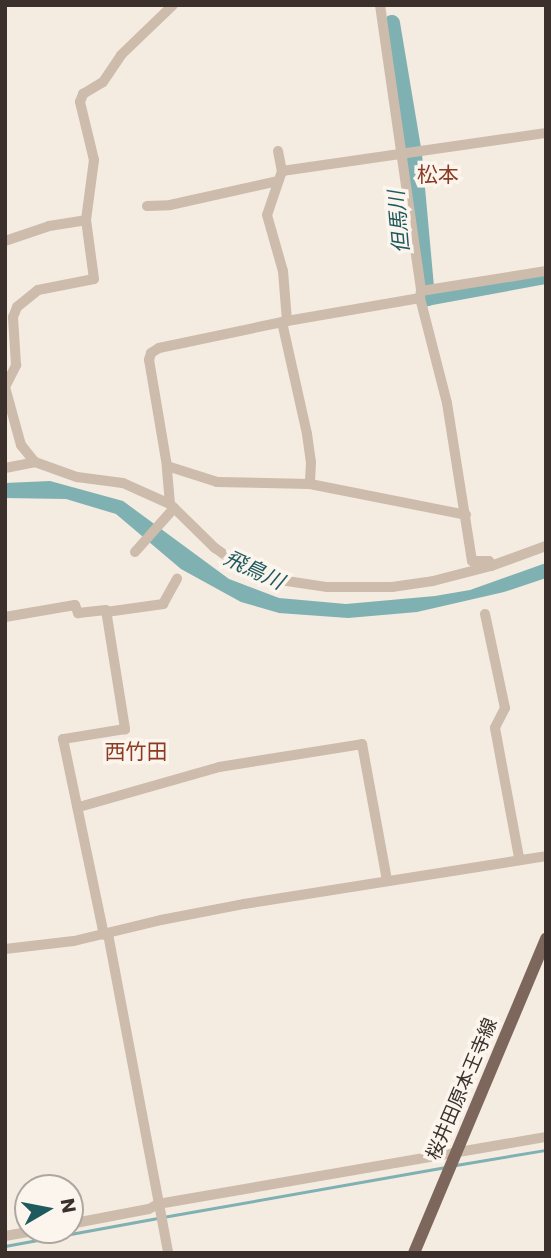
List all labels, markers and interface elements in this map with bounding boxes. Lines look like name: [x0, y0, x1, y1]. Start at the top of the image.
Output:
district label: 松本: [417, 162, 459, 188]
water label: 但馬川: [384, 190, 414, 254]
water label: 飛鳥川: [220, 545, 288, 595]
district label: 西竹田: [105, 739, 167, 765]
street label: 桜井田原本王寺線: [422, 1015, 502, 1163]
north arrow: [14, 1174, 84, 1244]
text: N: [54, 1196, 83, 1215]

